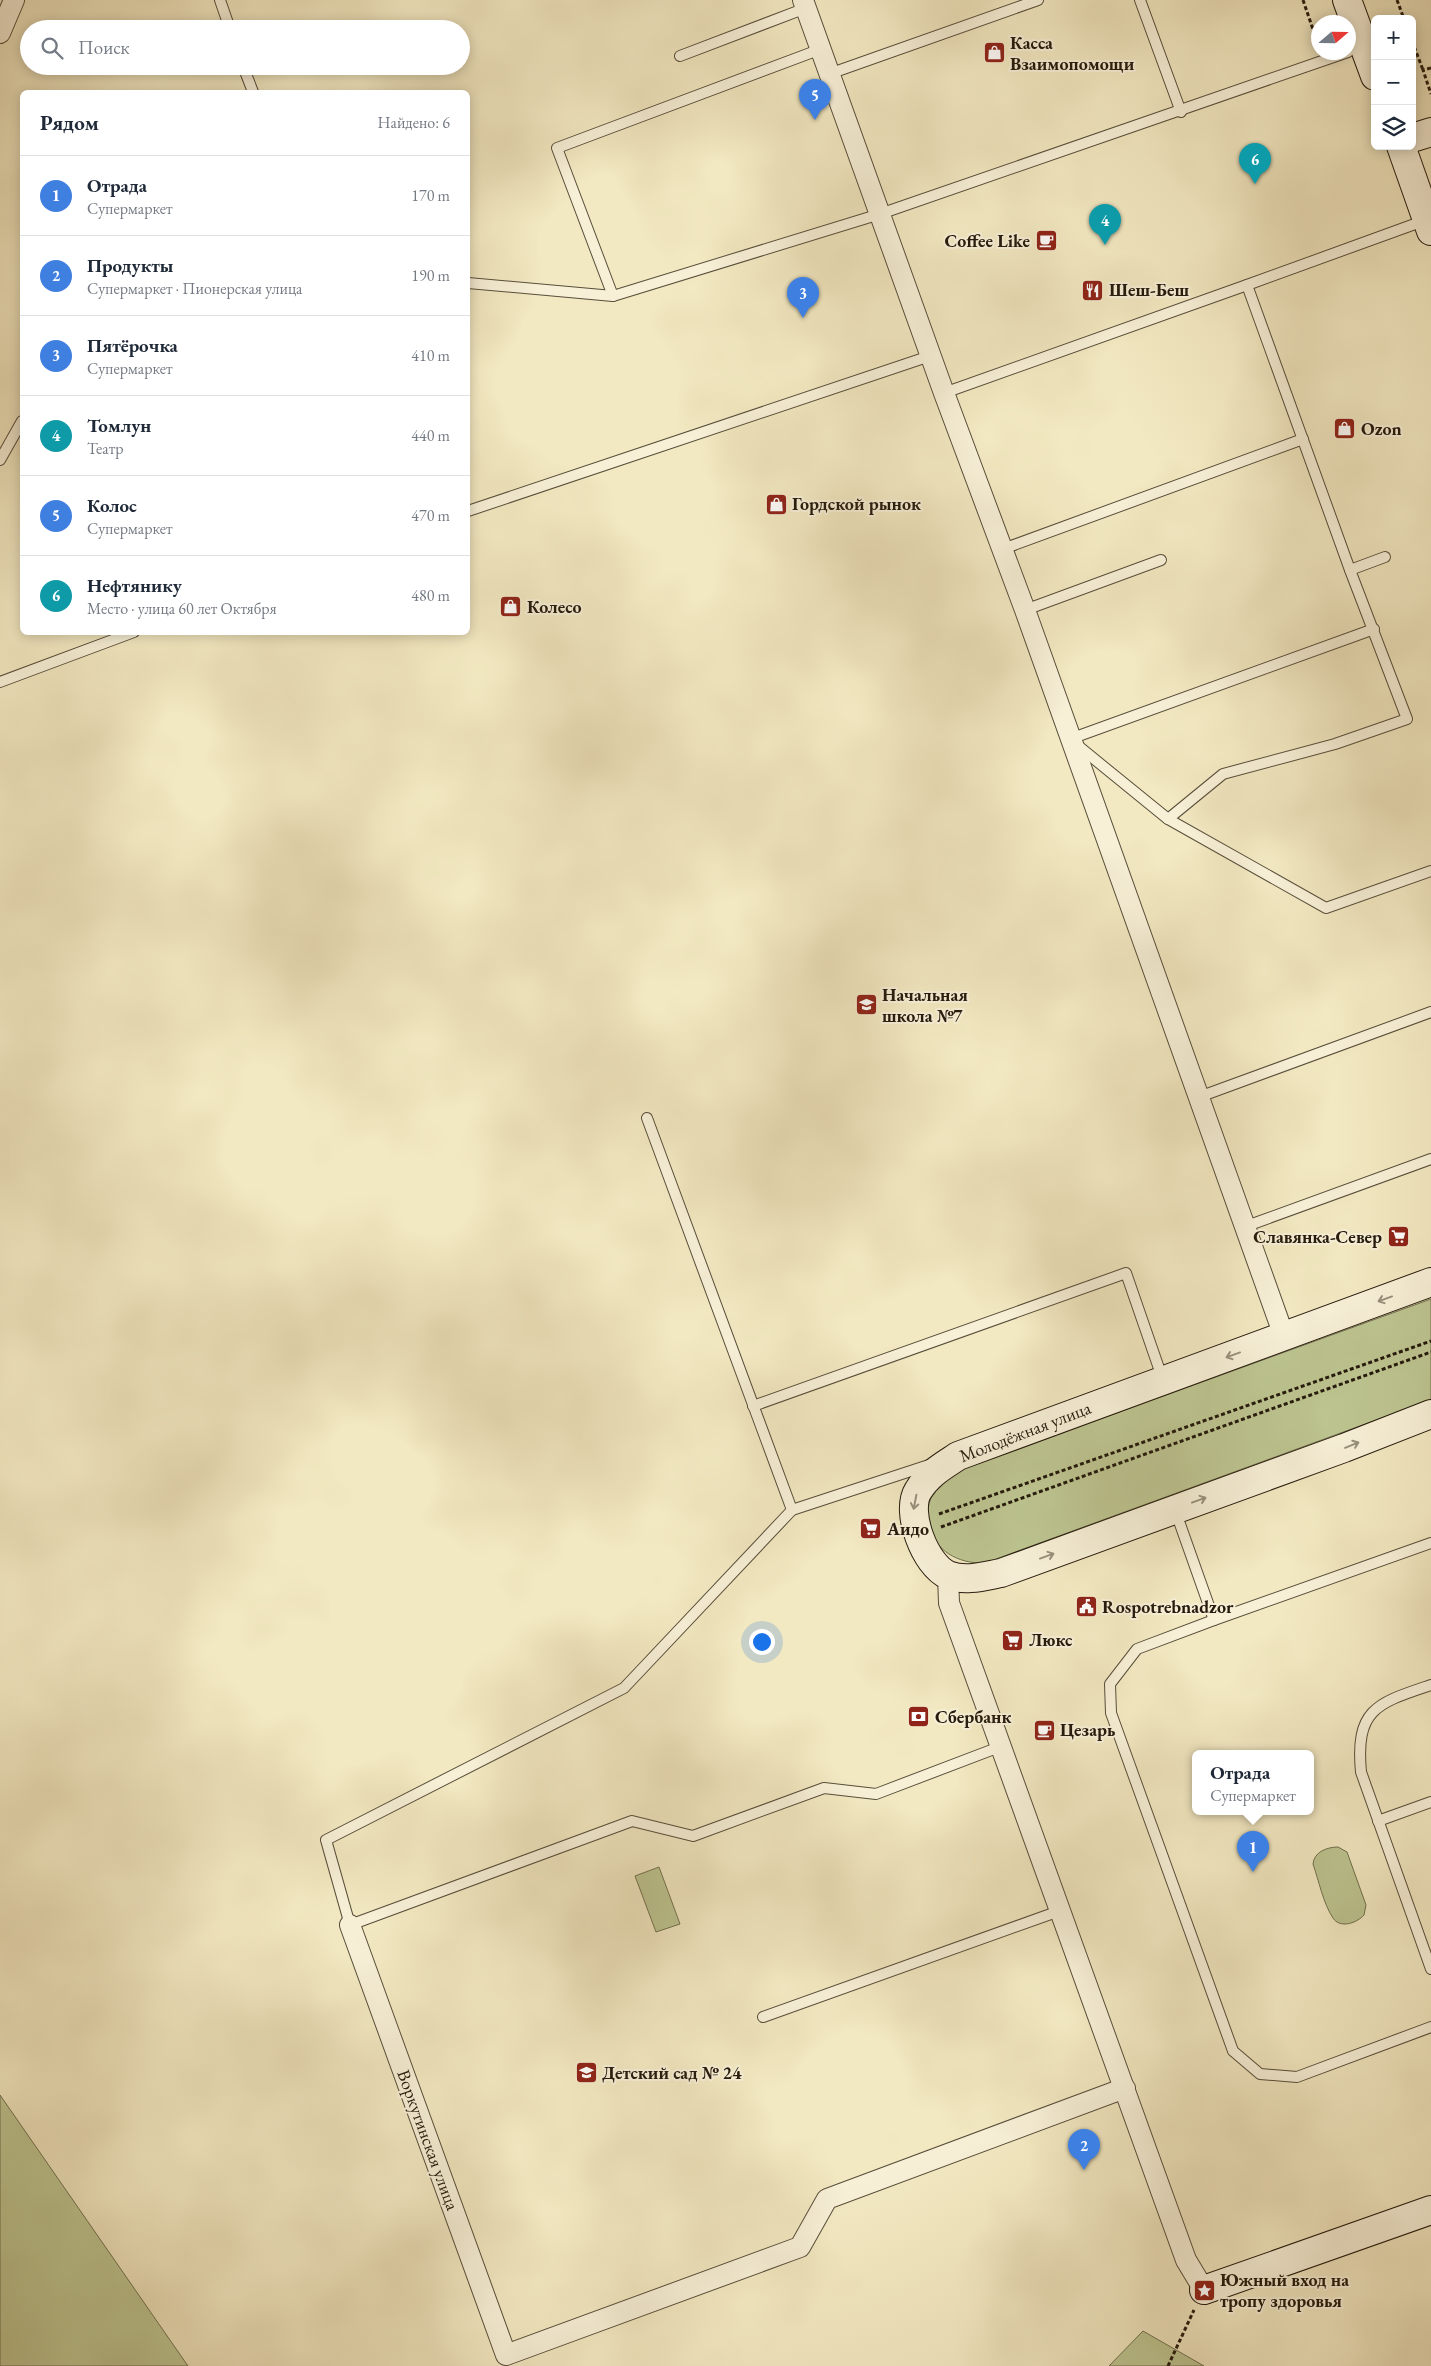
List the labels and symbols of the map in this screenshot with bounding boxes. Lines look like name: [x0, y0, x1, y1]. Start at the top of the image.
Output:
north arrow: [1311, 15, 1356, 60]
place label: Касса Взаимопомощи: [1010, 31, 1135, 75]
shop icon: Касса Взаимопомощи: [982, 41, 1006, 65]
pin: 5: [799, 79, 831, 120]
pin: 6: [1239, 143, 1271, 184]
pin: 4: [1089, 204, 1121, 245]
place label: Coffee Like: [945, 229, 1030, 252]
cafe icon: Coffee Like: [1034, 229, 1058, 253]
pin: 3: [787, 277, 819, 318]
restaurant icon: Шеш-Беш: [1081, 278, 1105, 302]
place label: Шеш-Беш: [1109, 278, 1190, 301]
shop icon: Ozon: [1333, 417, 1357, 441]
place label: Ozon: [1361, 417, 1402, 440]
shop icon: Гордской рынок: [764, 492, 788, 516]
place label: Гордской рынок: [792, 492, 921, 515]
shop icon: Колесо: [499, 595, 523, 619]
place label: Колесо: [527, 595, 582, 618]
place label: Начальная школа №7: [882, 983, 968, 1027]
school or university icon: Начальная школа №7: [854, 993, 878, 1017]
place label: Славянка-Север: [1253, 1225, 1382, 1248]
supermarket icon: Славянка-Север: [1386, 1225, 1410, 1249]
one-way arrow: [1378, 1295, 1394, 1304]
one-way arrow: [1226, 1351, 1241, 1360]
street label: Молодёжная улица: [956, 1396, 1095, 1467]
one-way arrow: [1344, 1440, 1359, 1449]
one-way arrow: [910, 1494, 919, 1510]
one-way arrow: [1191, 1495, 1207, 1504]
supermarket icon: Аидо: [859, 1517, 883, 1541]
place label: Аидо: [886, 1517, 929, 1540]
one-way arrow: [1039, 1551, 1054, 1560]
public building icon: Rospotrebnadzor: [1074, 1595, 1098, 1619]
place label: Rospotrebnadzor: [1102, 1595, 1234, 1618]
supermarket icon: Люкс: [1001, 1628, 1025, 1652]
place label: Люкс: [1029, 1628, 1073, 1651]
your location: [749, 1629, 775, 1655]
bank icon: Сбербанк: [907, 1705, 931, 1729]
place label: Сбербанк: [935, 1705, 1011, 1728]
cafe icon: Цезарь: [1032, 1718, 1056, 1742]
place label: Цезарь: [1060, 1718, 1115, 1741]
pin: 1: [1237, 1831, 1269, 1872]
school or university icon: Детский сад № 24: [574, 2061, 598, 2085]
place label: Детский сад № 24: [602, 2061, 742, 2084]
street label: Воркутинская улица: [392, 2066, 465, 2214]
pin: 2: [1068, 2129, 1100, 2170]
place label: Южный вход на тропу здоровья: [1220, 2268, 1349, 2312]
place icon: Южный вход на тропу здоровья: [1192, 2278, 1216, 2302]

